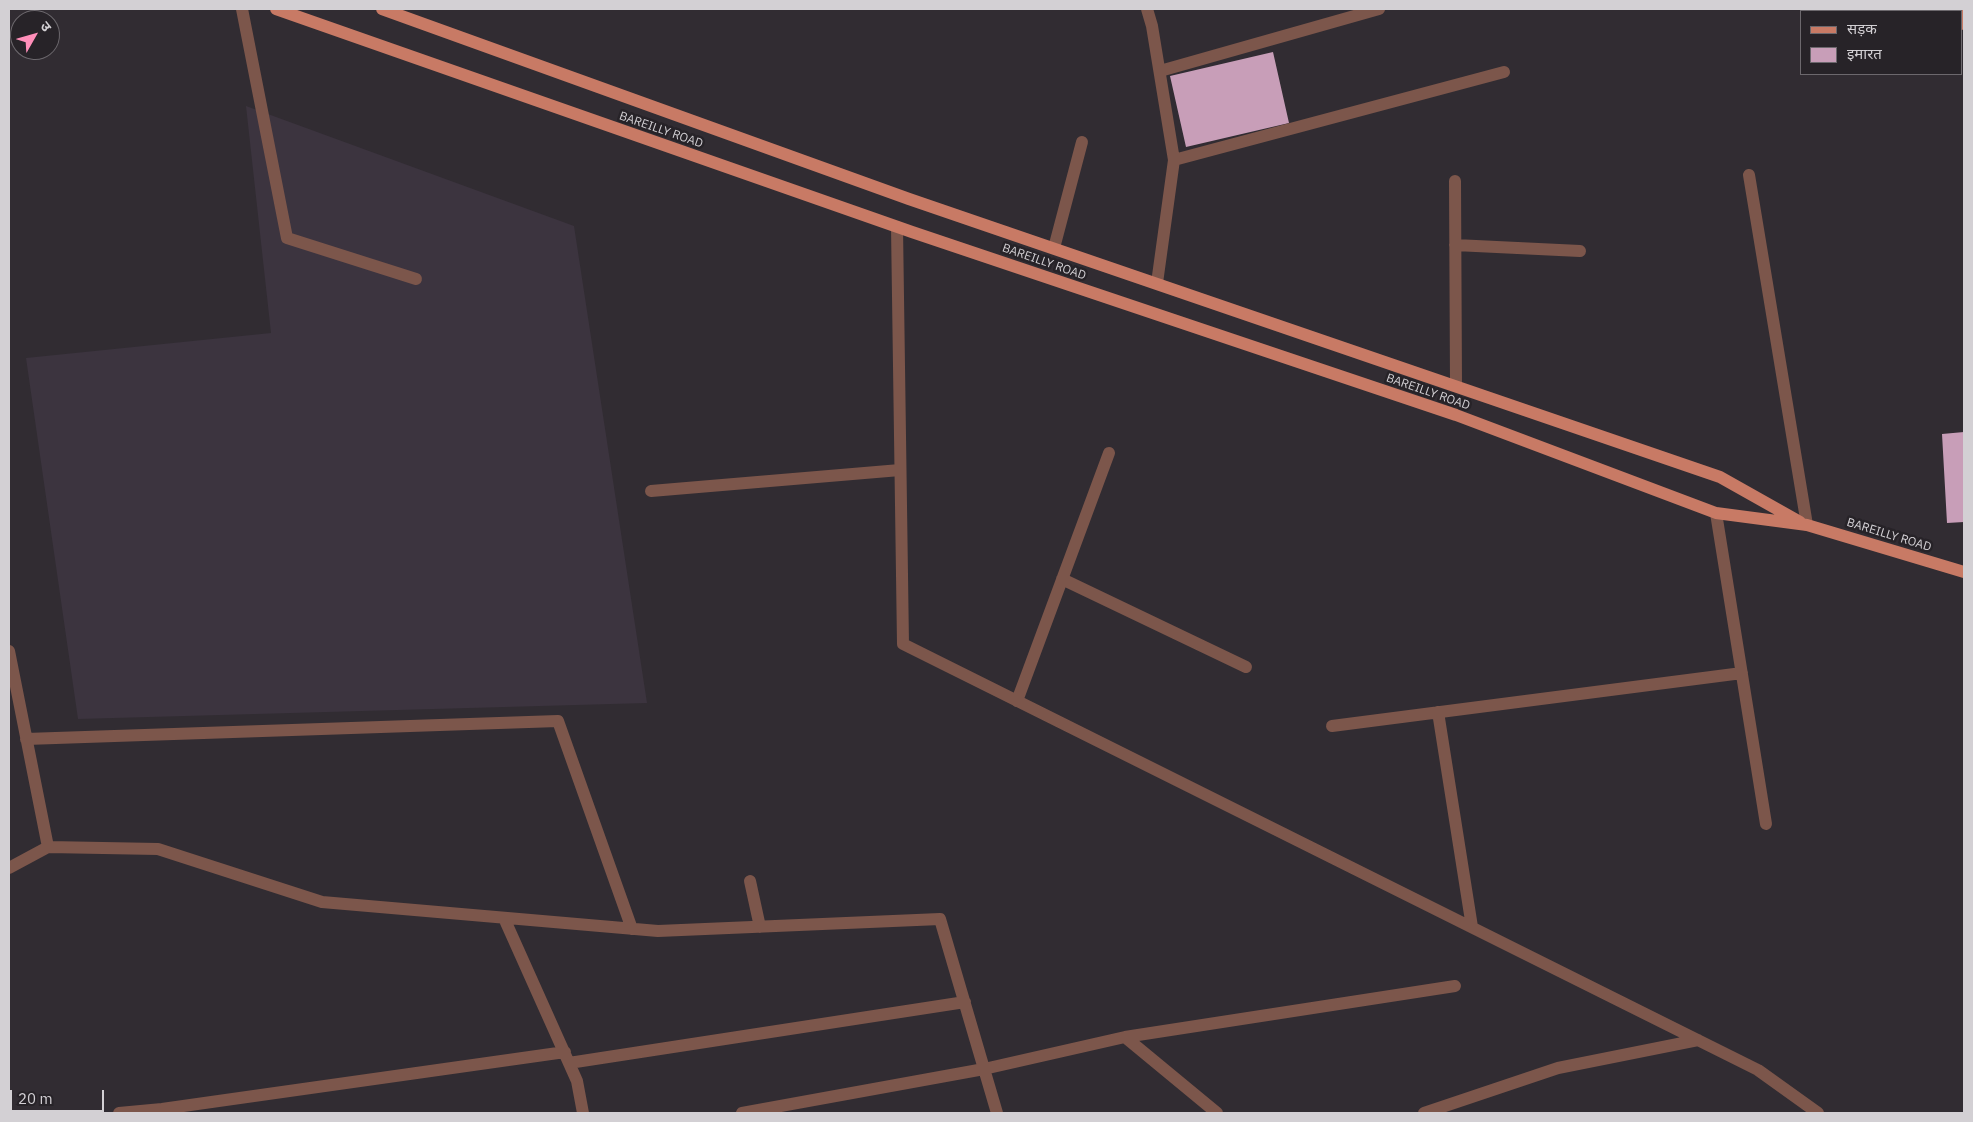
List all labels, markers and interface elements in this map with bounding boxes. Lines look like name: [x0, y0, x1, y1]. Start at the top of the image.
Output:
north arrow: [10, 10, 60, 60]
legend: [1800, 10, 1963, 75]
text: उ: [36, 18, 56, 35]
text: सड़क: [1847, 19, 1877, 38]
text: इमारत: [1847, 44, 1882, 63]
street label: BAREILLY ROAD: [617, 109, 705, 151]
street label: BAREILLY ROAD: [1000, 241, 1088, 283]
street label: BAREILLY ROAD: [1384, 371, 1472, 413]
street label: BAREILLY ROAD: [1845, 515, 1933, 555]
scale bar: [12, 1080, 106, 1112]
text: 20 m: [18, 1089, 53, 1108]

